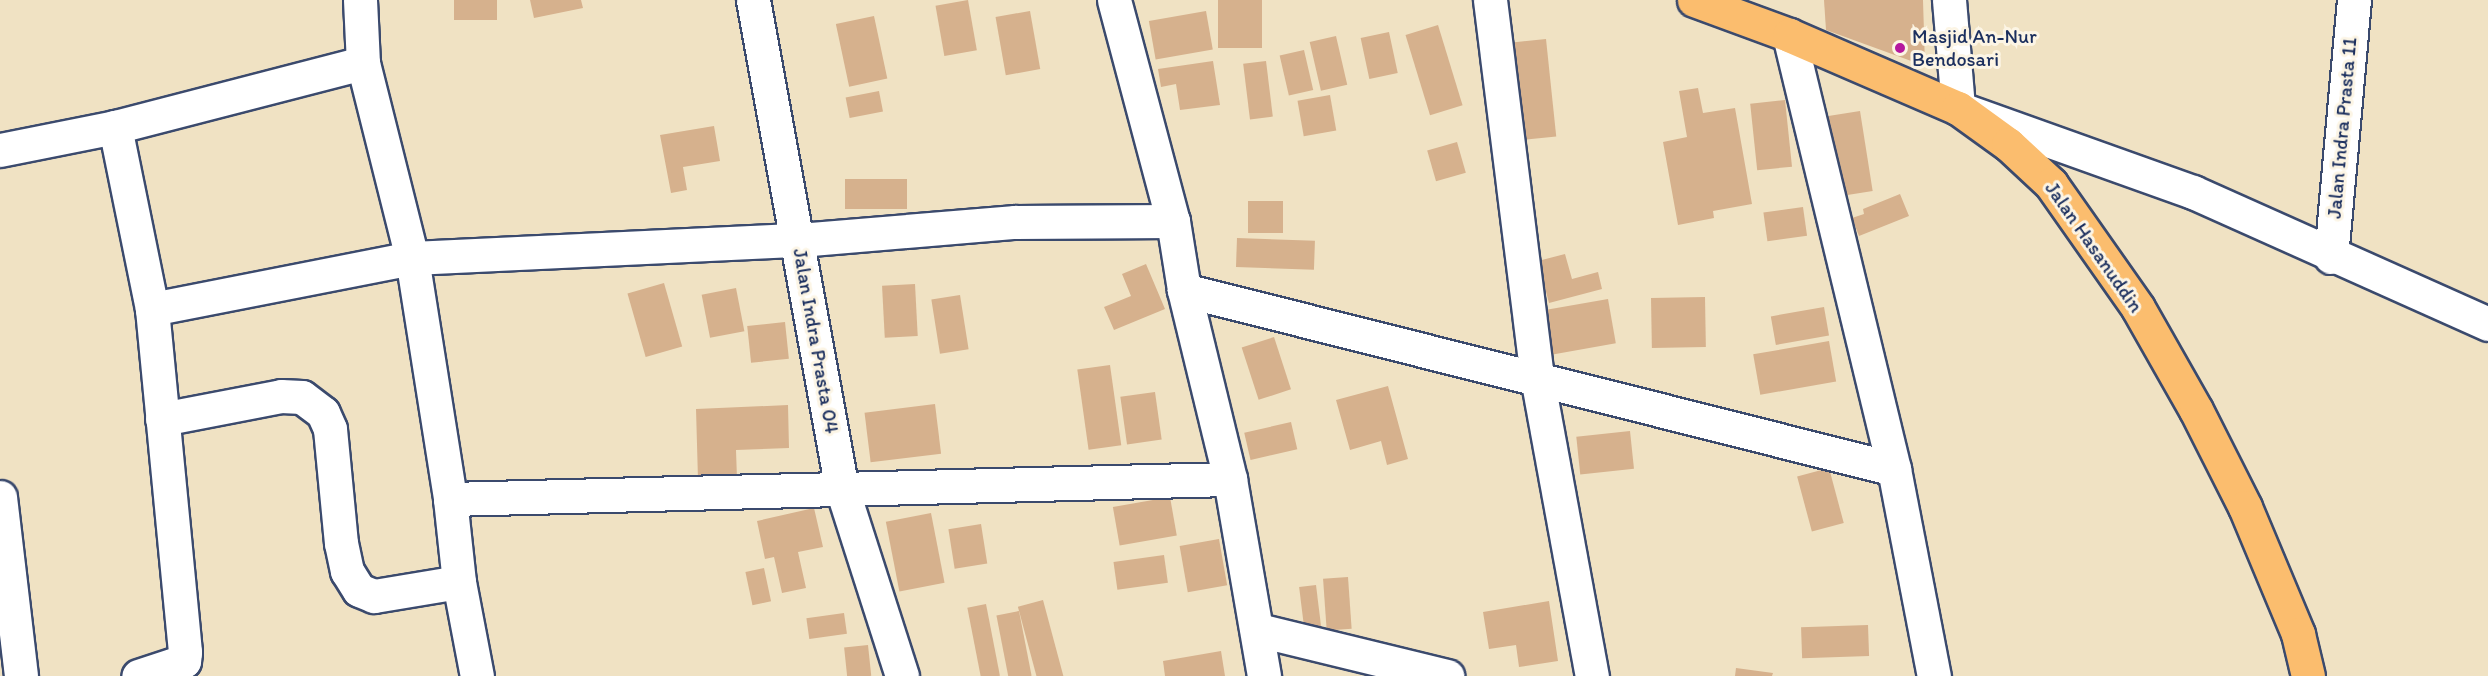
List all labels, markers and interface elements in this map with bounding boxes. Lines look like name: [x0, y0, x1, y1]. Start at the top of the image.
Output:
place label: Masjid An-Nur Bendosari: [1912, 24, 2037, 71]
street label: Jalan Indra Prasta 11: [2322, 36, 2362, 220]
marker: Masjid An-Nur Bendosari: [1893, 41, 1907, 55]
street label: Jalan Hasanuddin: [2040, 177, 2148, 317]
street label: Jalan Indra Prasta 04: [788, 247, 844, 435]

